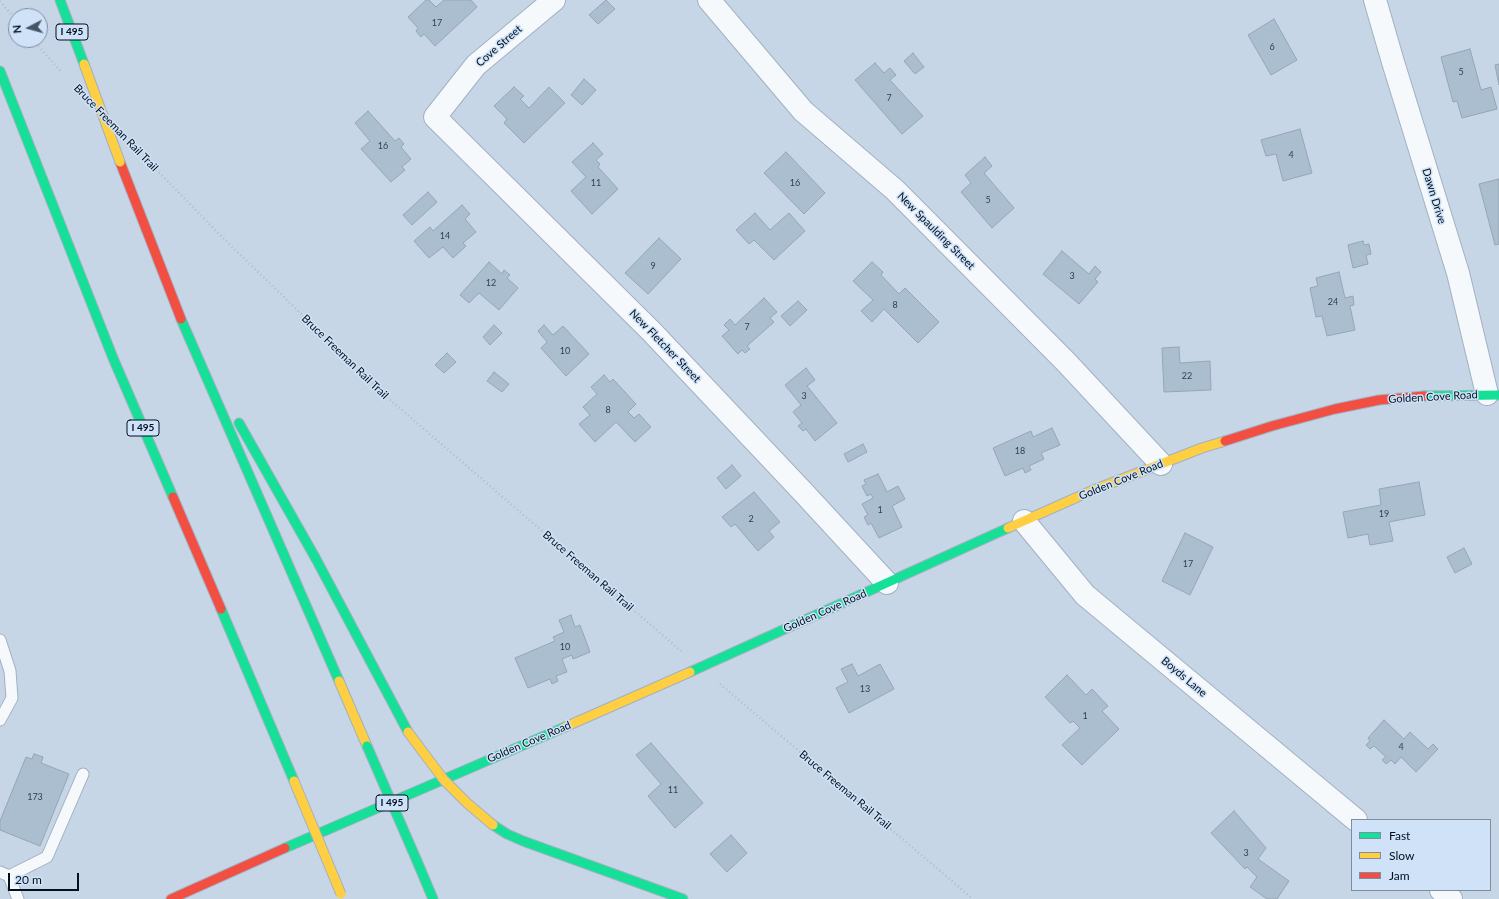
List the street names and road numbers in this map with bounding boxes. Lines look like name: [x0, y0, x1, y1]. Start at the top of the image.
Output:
street label: Cove Street: [473, 23, 525, 69]
road number: I 495: [56, 24, 88, 40]
street label: Bruce Freeman Rail Trail: [71, 82, 161, 174]
street label: Dawn Drive: [1419, 167, 1449, 225]
street label: New Spaulding Street: [895, 190, 977, 272]
street label: New Fletcher Street: [627, 307, 703, 385]
street label: Bruce Freeman Rail Trail: [299, 312, 391, 402]
street label: Golden Cove Road: [1388, 388, 1478, 406]
road number: I 495: [127, 420, 159, 436]
street label: Golden Cove Road: [1077, 457, 1165, 503]
street label: Bruce Freeman Rail Trail: [540, 528, 636, 614]
street label: Golden Cove Road: [781, 587, 869, 635]
street label: Boyds Lane: [1159, 654, 1209, 700]
street label: Golden Cove Road: [485, 718, 573, 766]
street label: Bruce Freeman Rail Trail: [796, 748, 894, 832]
road number: I 495: [376, 795, 408, 811]

